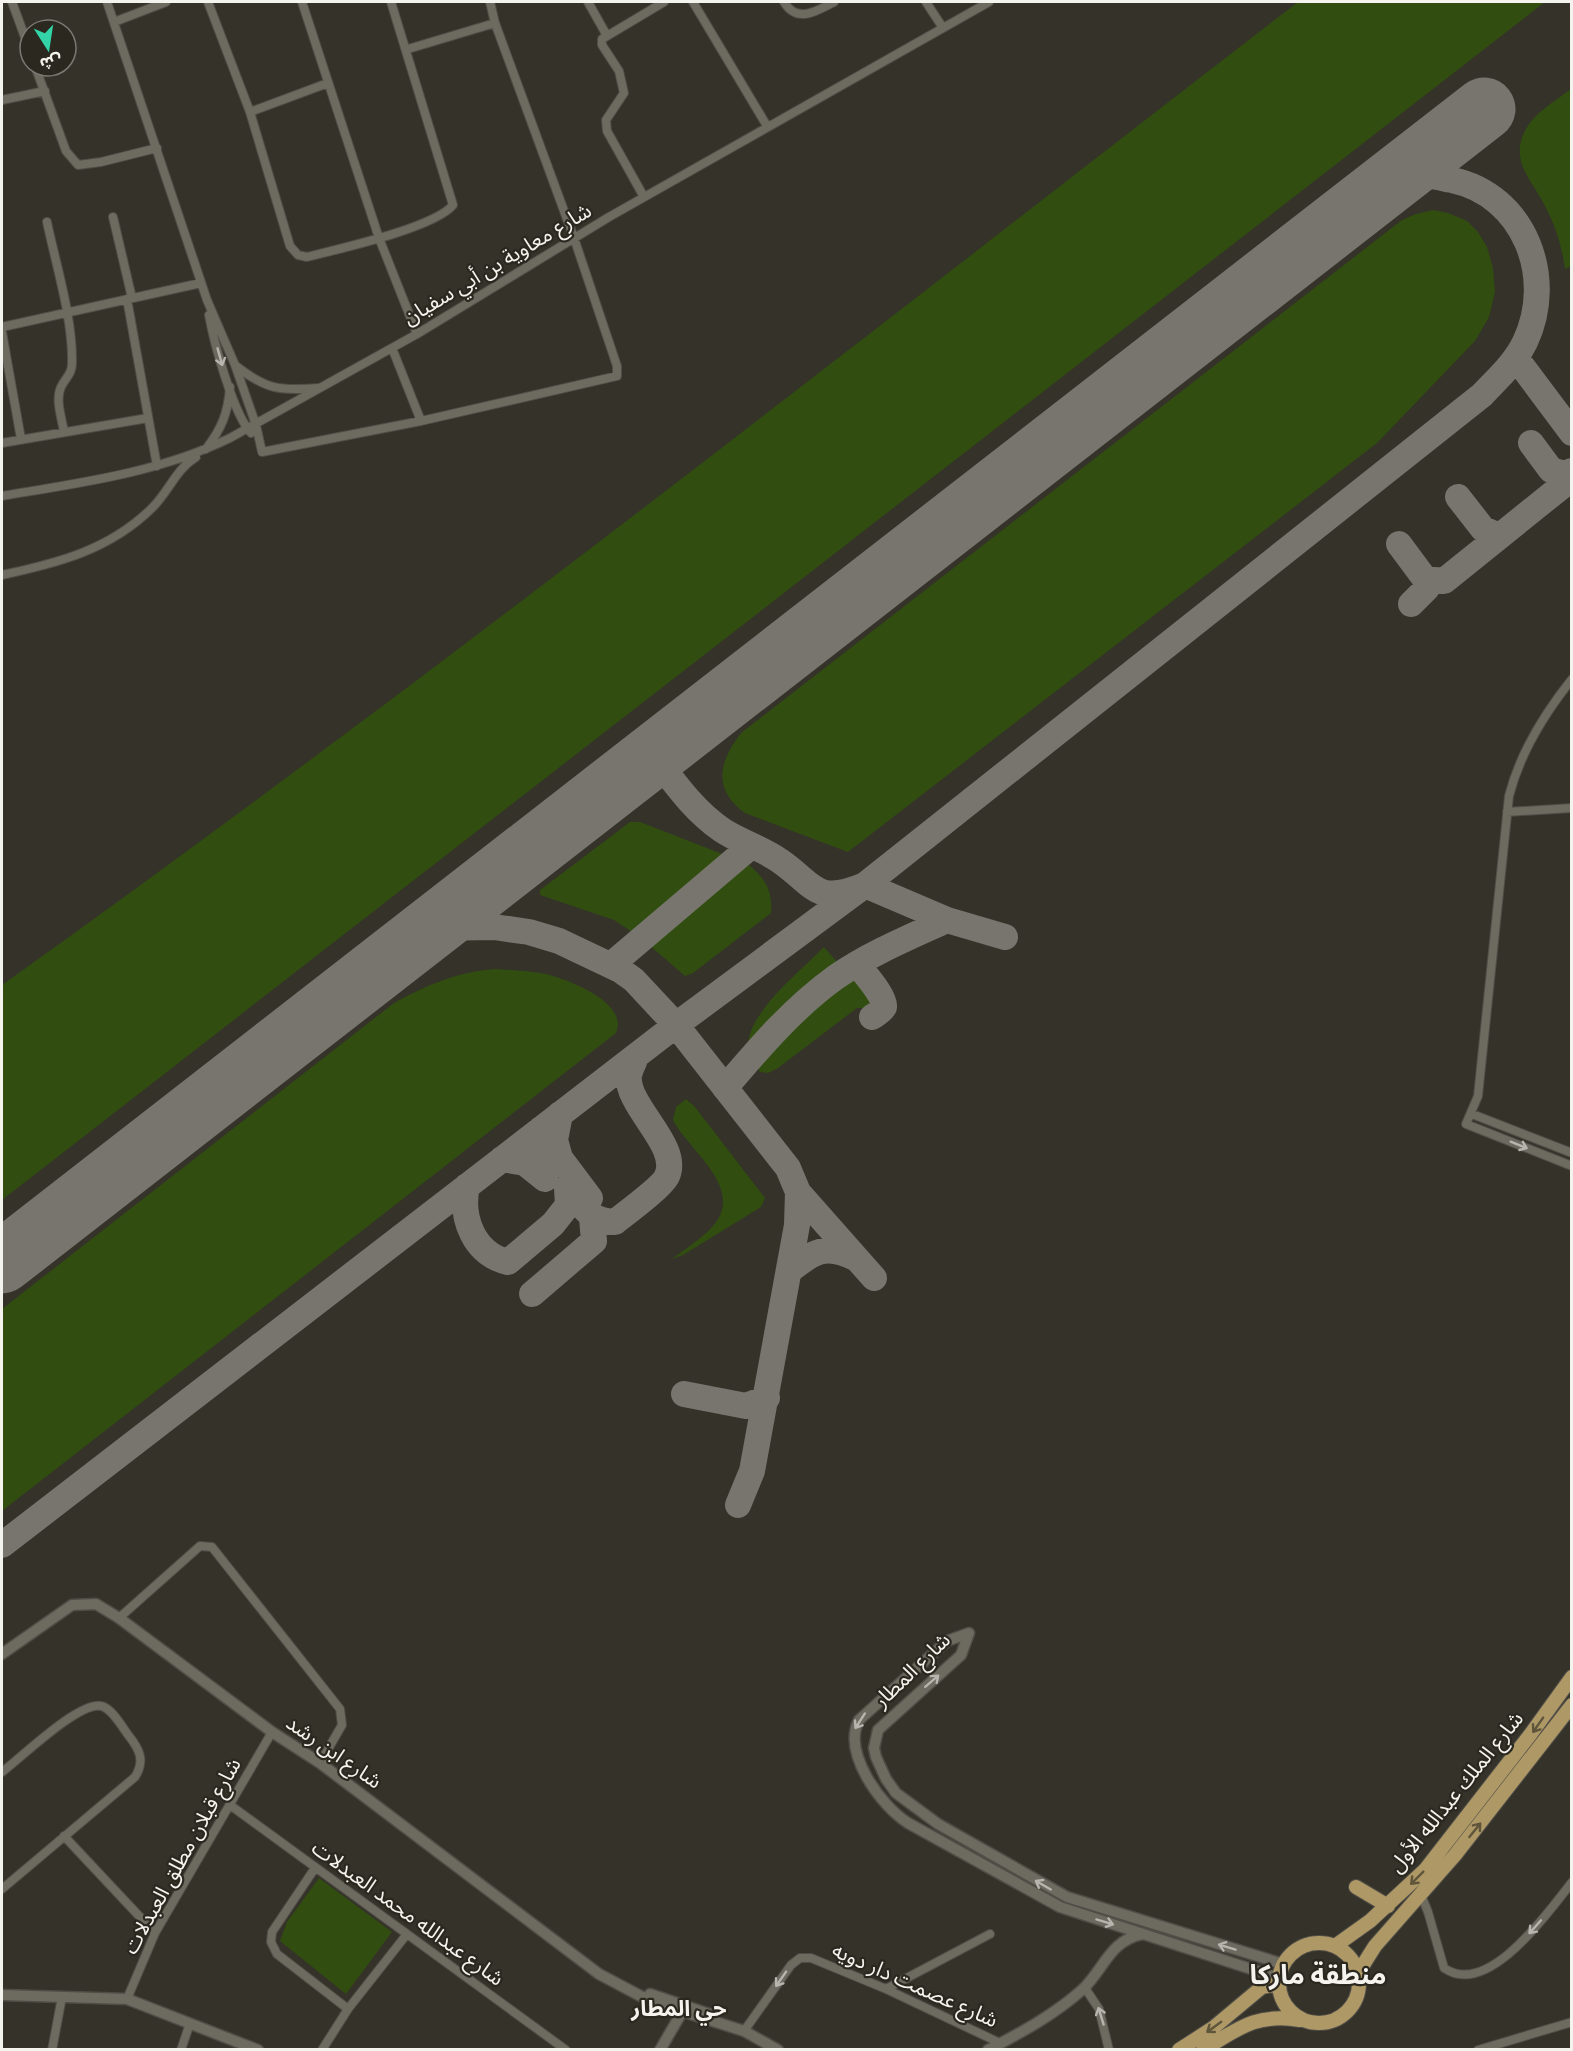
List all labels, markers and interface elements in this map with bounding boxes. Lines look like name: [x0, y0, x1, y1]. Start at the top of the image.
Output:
north arrow: [18, 18, 78, 78]
text: ش: [38, 50, 64, 74]
street label: شارع معاوية بن أبي سفيان: [398, 197, 598, 333]
one-way arrow: [215, 347, 226, 366]
one-way arrow: [1509, 1140, 1528, 1151]
street label: شارع المطار: [867, 1627, 957, 1715]
one-way arrow: [924, 1674, 939, 1688]
street label: شارع الملك عبدالله الأول: [1383, 1706, 1531, 1879]
street label: شارع ابن رشد: [280, 1710, 387, 1796]
one-way arrow: [854, 1713, 867, 1730]
one-way arrow: [1532, 1716, 1544, 1732]
street label: شارع قبلان مطلق العبدلات: [117, 1753, 249, 1960]
one-way arrow: [1468, 1822, 1481, 1838]
street label: شارع عبدالله محمد العبدلات: [306, 1835, 509, 1993]
one-way arrow: [1410, 1870, 1425, 1885]
one-way arrow: [1035, 1879, 1052, 1891]
one-way arrow: [1095, 1917, 1114, 1928]
one-way arrow: [1528, 1920, 1542, 1935]
street label: شارع عصمت دار دويه: [827, 1937, 1002, 2035]
one-way arrow: [1218, 1941, 1237, 1952]
district label: منطقة ماركا: [1250, 1959, 1387, 1992]
one-way arrow: [775, 1971, 787, 1987]
district label: حي المطار: [630, 1995, 727, 2026]
one-way arrow: [1095, 2007, 1106, 2026]
one-way arrow: [1206, 2021, 1222, 2033]

